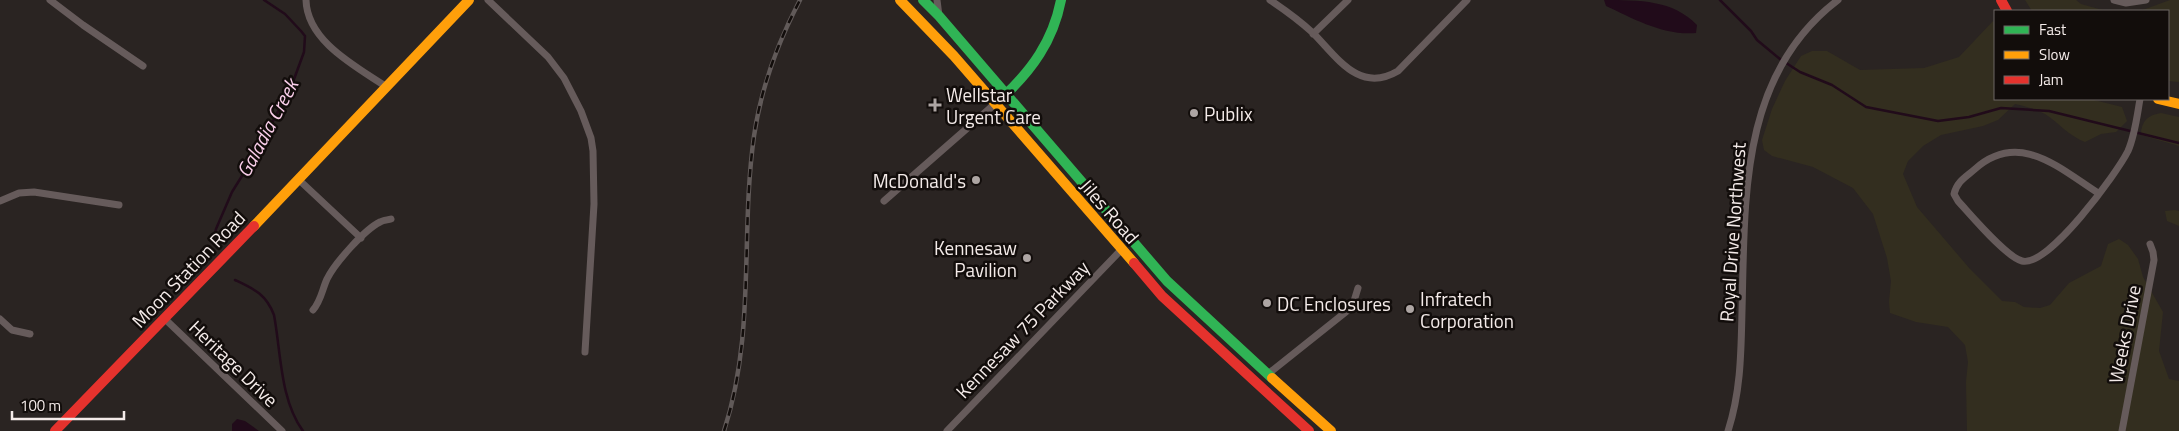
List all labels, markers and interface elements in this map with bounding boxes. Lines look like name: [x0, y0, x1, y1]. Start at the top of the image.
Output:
legend: [1994, 10, 2169, 100]
text: Fast: [2039, 18, 2067, 41]
text: Slow: [2039, 43, 2070, 66]
text: Jam: [2039, 68, 2063, 91]
water label: Galadia Creek: [228, 71, 307, 183]
place label: Wellstar Urgent Care: [946, 80, 1041, 131]
marker: Wellstar Urgent Care: [928, 98, 942, 112]
place label: Publix: [1204, 99, 1253, 128]
marker: Publix: [1188, 107, 1200, 119]
street label: Royal Drive Northwest: [1711, 141, 1753, 323]
place label: McDonald's: [873, 166, 966, 195]
street label: Jiles Road: [1074, 172, 1146, 250]
marker: McDonald's: [970, 174, 982, 186]
street label: Moon Station Road: [124, 204, 252, 334]
place label: Kennesaw Pavilion: [934, 233, 1017, 284]
marker: Kennesaw Pavilion: [1021, 252, 1033, 264]
street label: Kennesaw 75 Parkway: [948, 253, 1096, 405]
street label: Weeks Drive: [2100, 282, 2148, 386]
place label: Infratech Corporation: [1420, 284, 1514, 335]
place label: DC Enclosures: [1277, 289, 1391, 318]
marker: DC Enclosures: [1261, 297, 1273, 309]
marker: Infratech Corporation: [1404, 303, 1416, 315]
street label: Heritage Drive: [183, 313, 285, 413]
scale bar: [12, 388, 125, 420]
text: 100 m: [20, 394, 61, 417]

